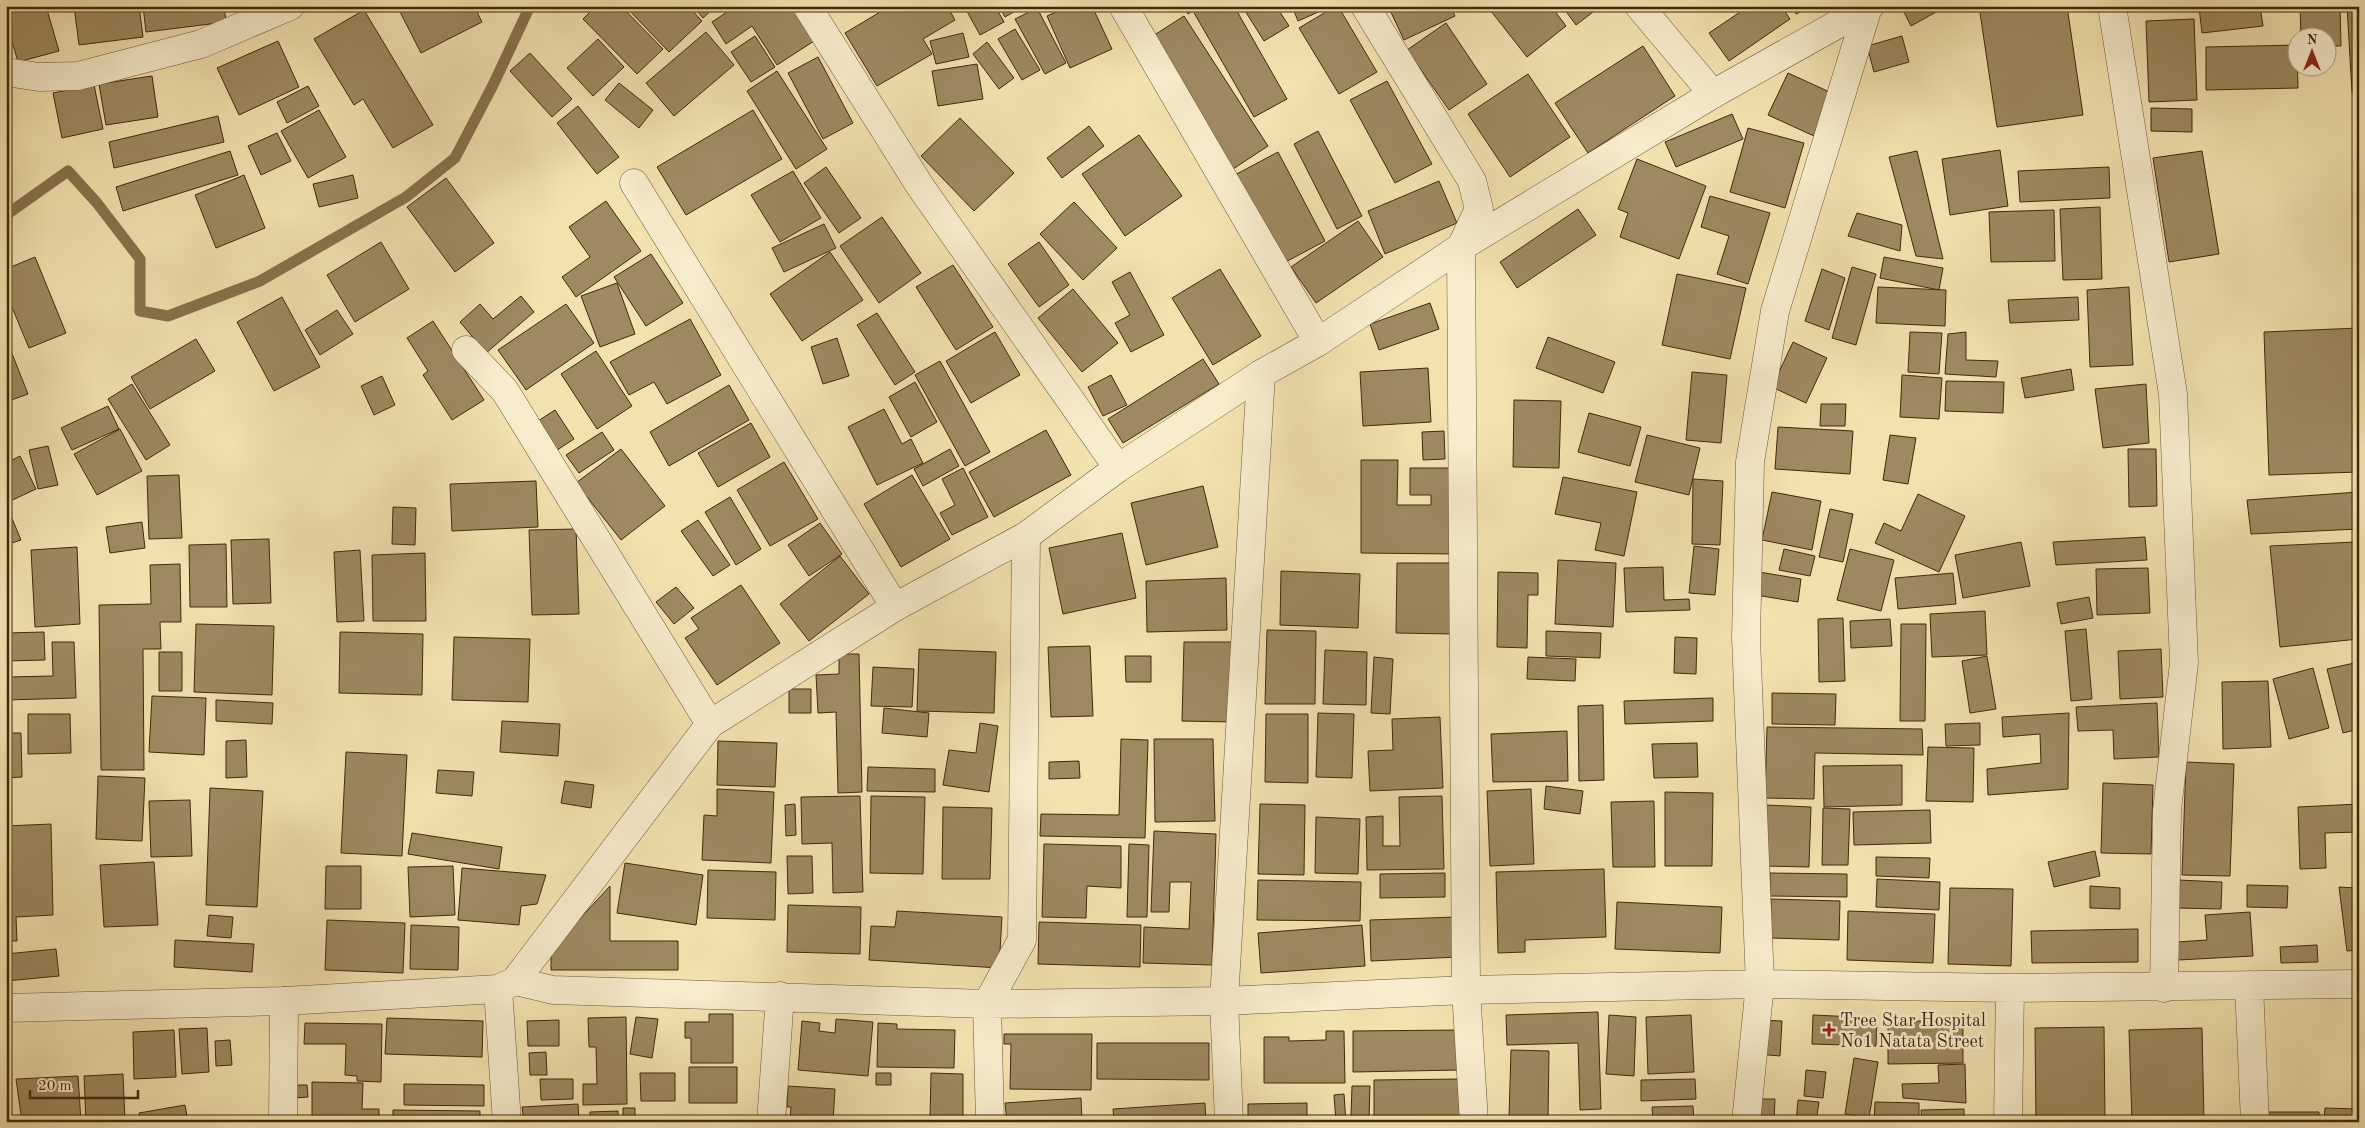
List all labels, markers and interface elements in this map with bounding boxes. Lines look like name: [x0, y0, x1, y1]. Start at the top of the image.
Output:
north arrow: [2288, 28, 2338, 78]
text: N: [2307, 33, 2318, 47]
place label: Tree Star Hospital No1 Natata Street: [1840, 1012, 1986, 1051]
marker: Tree Star Hospital No1 Natata Street: [1822, 1023, 1836, 1037]
scale bar: [30, 1068, 138, 1100]
text: 20 m: [38, 1079, 72, 1094]

